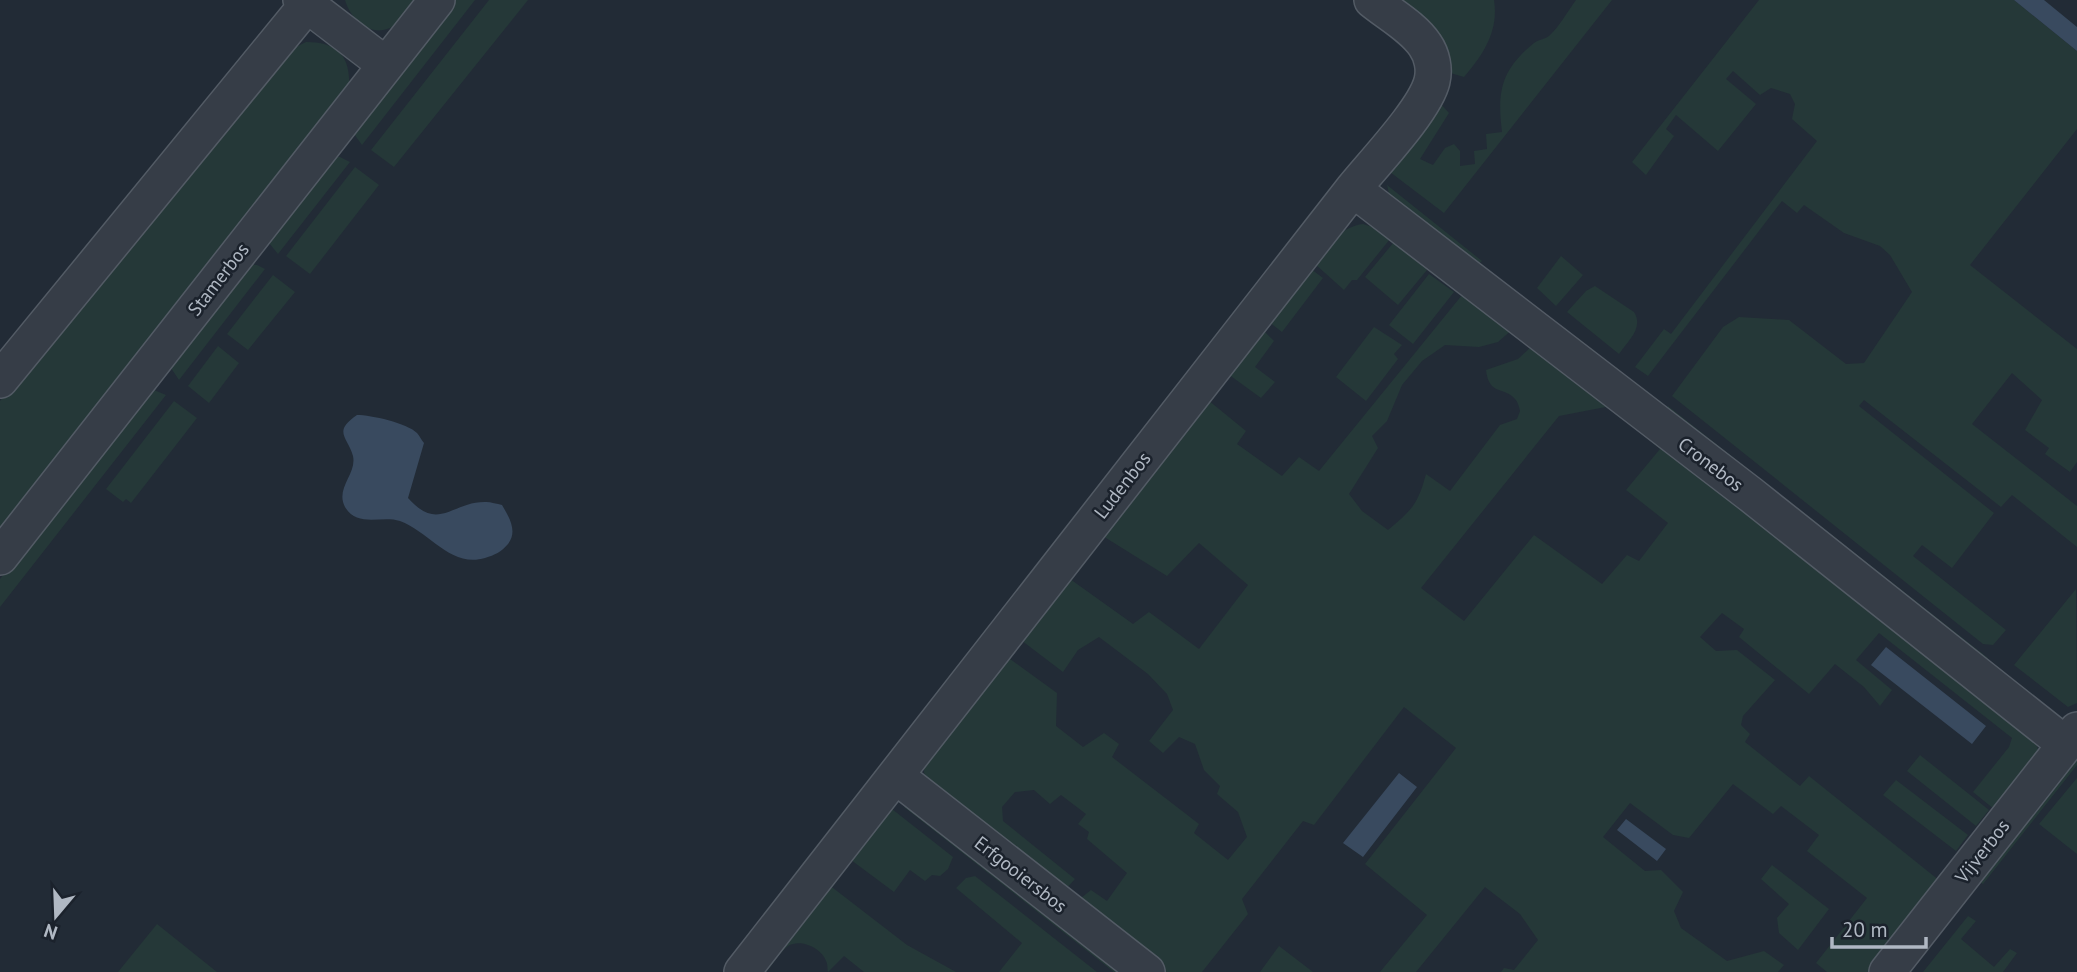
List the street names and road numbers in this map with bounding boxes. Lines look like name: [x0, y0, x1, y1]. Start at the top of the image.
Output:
street label: Stamerbos: [182, 238, 254, 320]
street label: Cronebos: [1674, 432, 1748, 496]
street label: Ludenbos: [1088, 447, 1156, 523]
street label: Vijverbos: [1949, 814, 2014, 889]
street label: Erfgooiersbos: [970, 830, 1072, 918]

